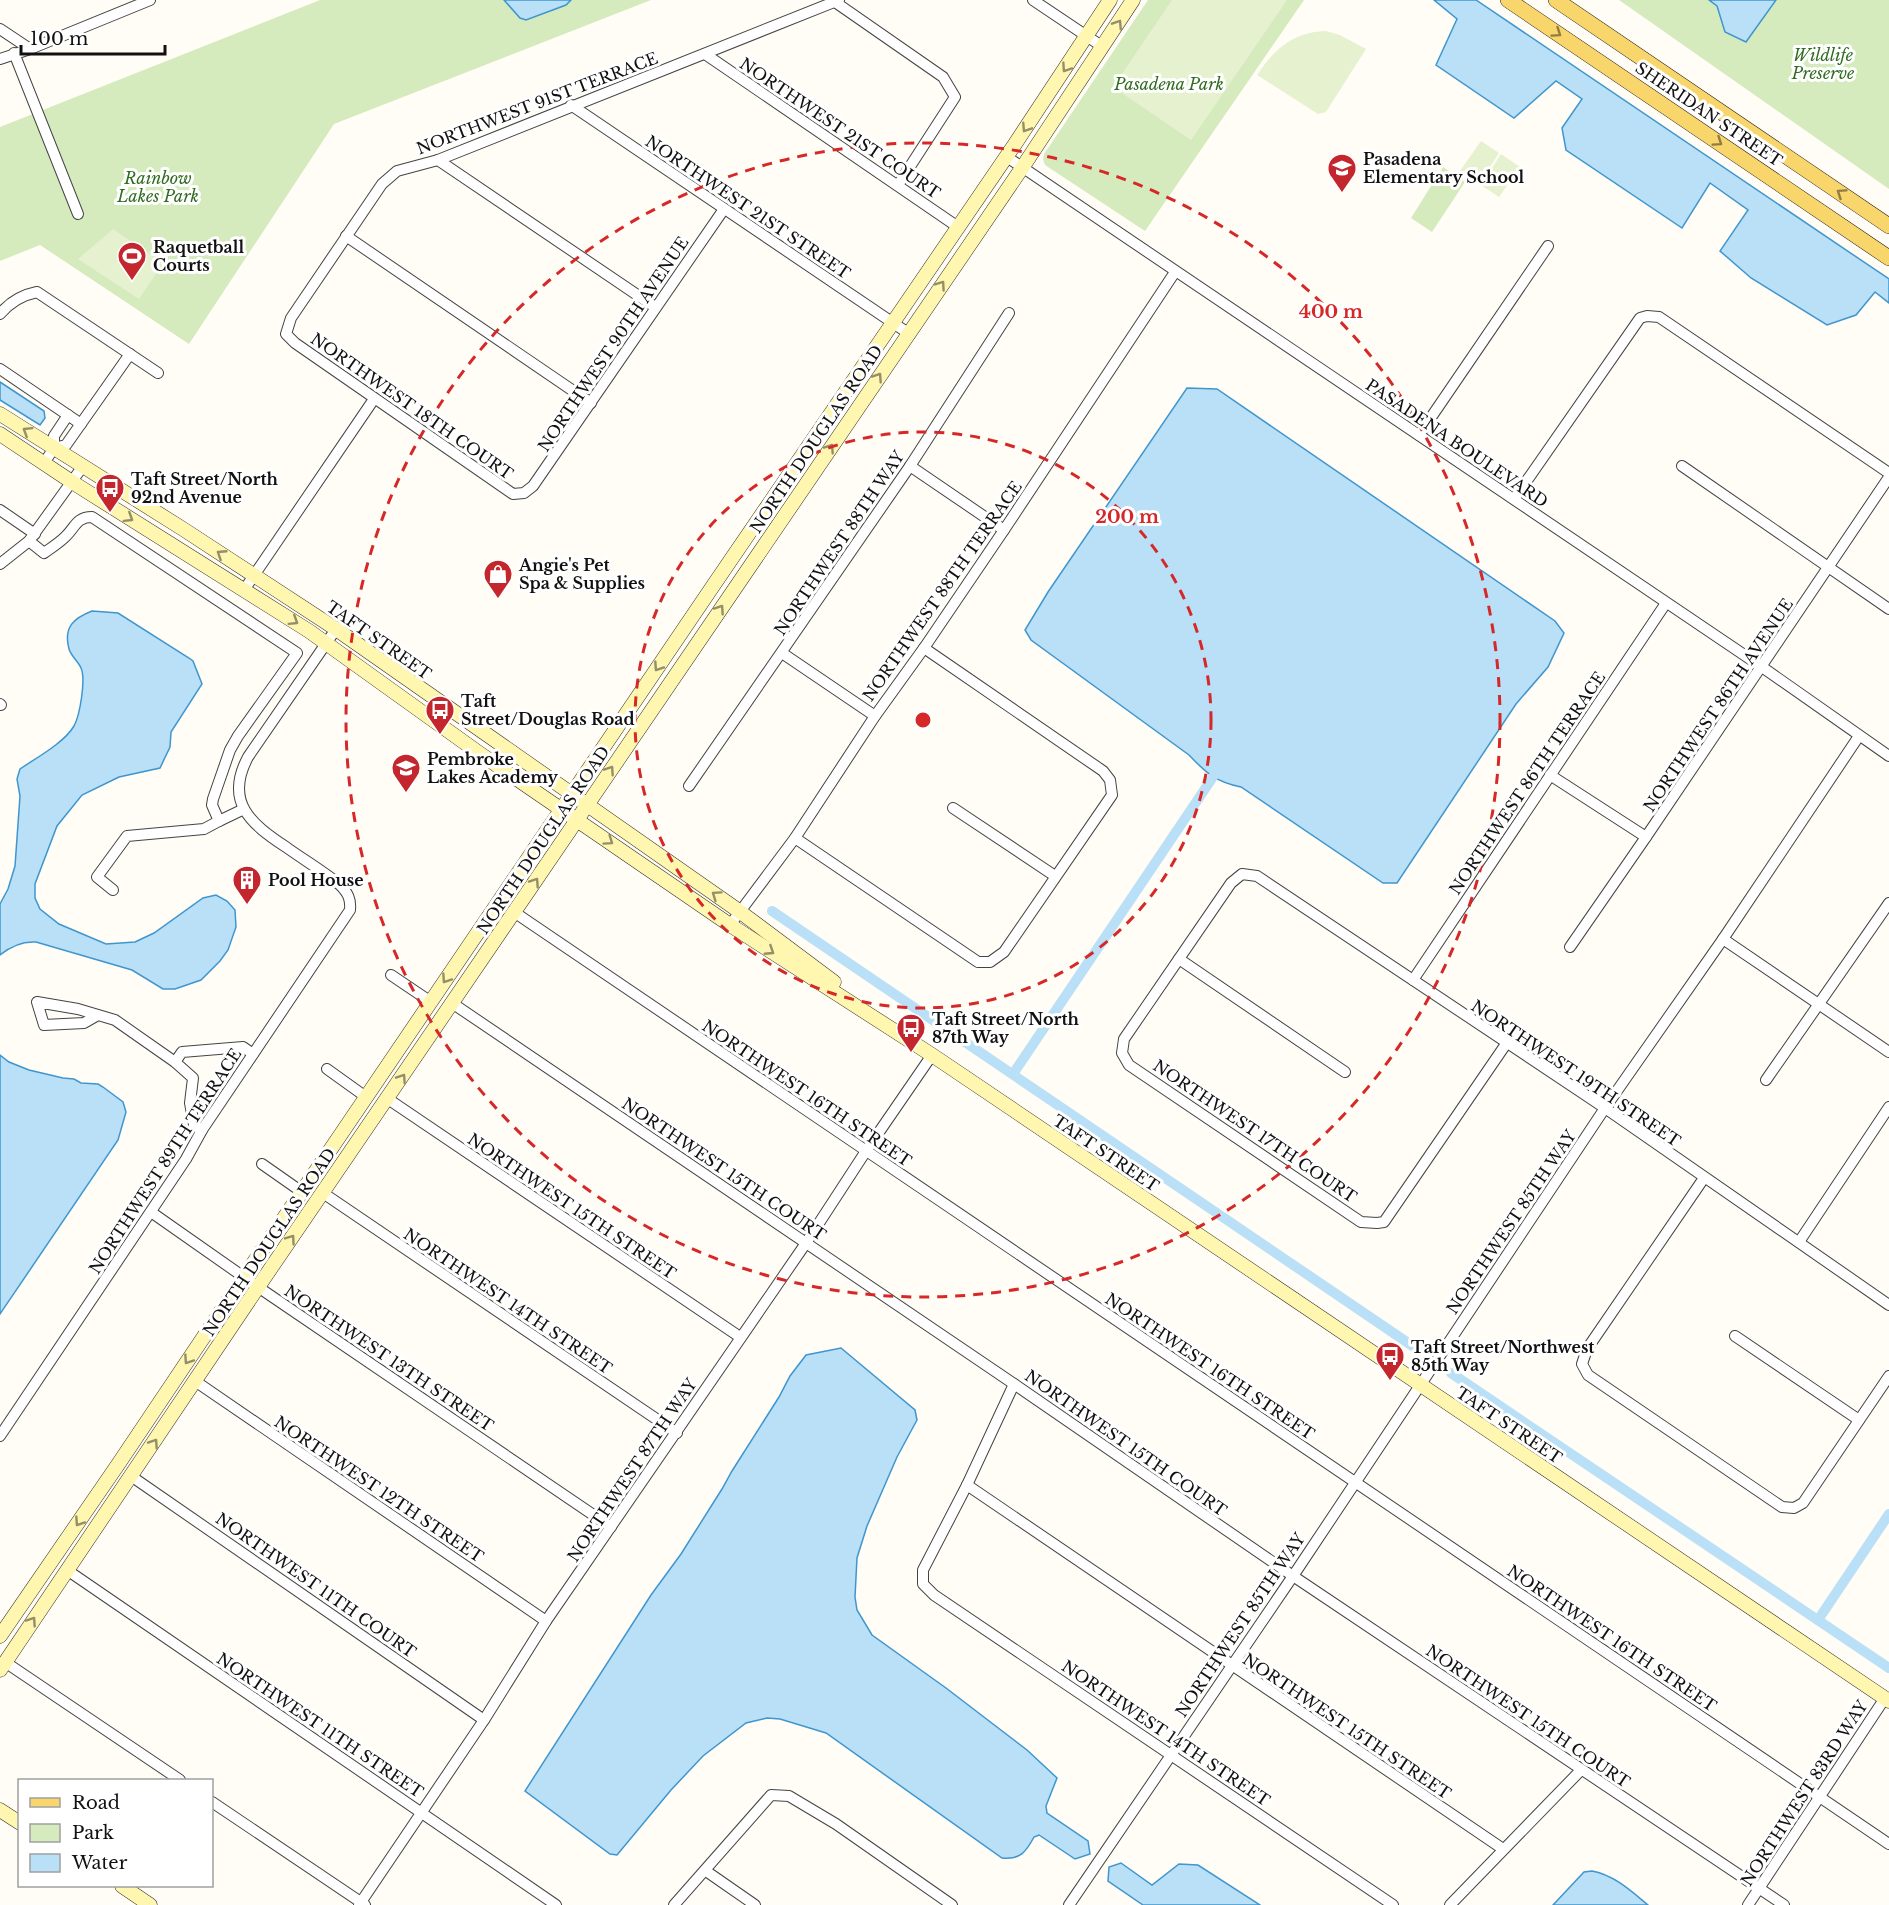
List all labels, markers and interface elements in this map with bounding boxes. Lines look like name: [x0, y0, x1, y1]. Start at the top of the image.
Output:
scale bar: [21, 18, 165, 56]
one-way arrow: [1111, 19, 1122, 30]
one-way arrow: [1550, 26, 1561, 37]
text: 100 m: [30, 28, 88, 50]
park label: Wildlife Preserve: [1791, 45, 1855, 83]
street label: NORTHWEST 91ST TERRACE: [414, 48, 660, 158]
street label: NORTHWEST 21ST COURT: [736, 53, 944, 203]
street label: SHERIDAN STREET: [1632, 57, 1786, 171]
one-way arrow: [1062, 61, 1073, 72]
park label: Pasadena Park: [1113, 74, 1224, 94]
one-way arrow: [1022, 121, 1033, 132]
street label: NORTHWEST 21ST STREET: [642, 131, 854, 283]
one-way arrow: [1711, 135, 1722, 146]
place label: Pasadena Elementary School: [1363, 149, 1525, 187]
school or university icon: Pasadena Elementary School: [1326, 152, 1358, 194]
park label: Rainbow Lakes Park: [116, 168, 199, 206]
one-way arrow: [1836, 189, 1847, 200]
street label: NORTHWEST 90TH AVENUE: [533, 233, 693, 455]
place label: Raquetball Courts: [153, 237, 244, 275]
sports icon: Raquetball Courts: [116, 240, 148, 282]
one-way arrow: [934, 281, 945, 292]
text: 400 m: [1299, 301, 1363, 323]
street label: NORTHWEST 18TH COURT: [307, 328, 517, 484]
street label: NORTH DOUGLAS ROAD: [745, 341, 887, 537]
one-way arrow: [871, 372, 882, 383]
street label: PASADENA BOULEVARD: [1362, 374, 1552, 512]
one-way arrow: [23, 427, 33, 439]
one-way arrow: [823, 444, 834, 455]
street label: NORTHWEST 88TH WAY: [770, 447, 908, 639]
place label: Taft Street/North 92nd Avenue: [131, 469, 279, 507]
bus stop icon: Taft Street/North 92nd Avenue: [94, 472, 126, 514]
street label: NORTHWEST 88TH TERRACE: [858, 477, 1026, 705]
text: 200 m: [1095, 506, 1159, 528]
one-way arrow: [122, 510, 133, 521]
one-way arrow: [217, 550, 227, 562]
place label: Angie's Pet Spa & Supplies: [518, 555, 645, 593]
shop icon: Angie's Pet Spa & Supplies: [482, 558, 514, 600]
street label: NORTHWEST 86TH AVENUE: [1639, 594, 1797, 816]
street label: TAFT STREET: [323, 596, 435, 684]
one-way arrow: [713, 605, 724, 616]
one-way arrow: [287, 614, 298, 625]
one-way arrow: [654, 660, 665, 671]
street label: NORTHWEST 86TH TERRACE: [1445, 668, 1609, 898]
place label: Taft Street/Douglas Road: [461, 691, 635, 729]
bus stop icon: Taft Street/Douglas Road: [424, 694, 456, 736]
centre of rings: [913, 710, 933, 730]
street label: NORTH DOUGLAS ROAD: [472, 742, 614, 938]
place label: Pembroke Lakes Academy: [427, 749, 559, 787]
school or university icon: Pembroke Lakes Academy: [390, 752, 422, 794]
one-way arrow: [603, 766, 614, 777]
one-way arrow: [603, 834, 614, 845]
building icon: Pool House: [231, 864, 263, 906]
place label: Pool House: [268, 870, 364, 890]
one-way arrow: [528, 877, 539, 888]
one-way arrow: [712, 891, 723, 902]
one-way arrow: [764, 944, 775, 955]
one-way arrow: [442, 973, 454, 983]
street label: NORTHWEST 19TH STREET: [1468, 995, 1685, 1151]
place label: Taft Street/North 87th Way: [932, 1009, 1080, 1047]
bus stop icon: Taft Street/North 87th Way: [895, 1012, 927, 1054]
street label: NORTHWEST 16TH STREET: [699, 1015, 916, 1171]
street label: NORTHWEST 89TH TERRACE: [85, 1045, 245, 1277]
street label: NORTHWEST 17TH COURT: [1149, 1055, 1361, 1207]
one-way arrow: [395, 1073, 406, 1084]
street label: NORTHWEST 15TH COURT: [618, 1093, 830, 1245]
street label: TAFT STREET: [1049, 1110, 1163, 1196]
street label: NORTHWEST 85TH WAY: [1442, 1126, 1580, 1318]
street label: NORTHWEST 15TH STREET: [464, 1129, 680, 1283]
street label: NORTH DOUGLAS ROAD: [198, 1144, 340, 1340]
street label: NORTHWEST 14TH STREET: [400, 1224, 616, 1378]
one-way arrow: [284, 1234, 295, 1245]
street label: NORTHWEST 13TH STREET: [281, 1280, 497, 1436]
street label: NORTHWEST 16TH STREET: [1102, 1288, 1319, 1444]
place label: Taft Street/Northwest 85th Way: [1411, 1337, 1595, 1375]
bus stop icon: Taft Street/Northwest 85th Way: [1374, 1340, 1406, 1382]
one-way arrow: [184, 1353, 195, 1364]
street label: NORTHWEST 15TH COURT: [1021, 1365, 1231, 1521]
street label: NORTHWEST 87TH WAY: [563, 1374, 701, 1566]
street label: TAFT STREET: [1452, 1382, 1566, 1468]
street label: NORTHWEST 12TH STREET: [271, 1411, 487, 1567]
one-way arrow: [147, 1438, 158, 1449]
street label: NORTHWEST 11TH COURT: [212, 1508, 420, 1662]
one-way arrow: [75, 1515, 86, 1526]
street label: NORTHWEST 85TH WAY: [1171, 1529, 1309, 1721]
street label: NORTHWEST 16TH STREET: [1504, 1560, 1721, 1716]
one-way arrow: [25, 1617, 36, 1628]
street label: NORTHWEST 15TH COURT: [1422, 1640, 1634, 1792]
street label: NORTHWEST 11TH STREET: [213, 1648, 427, 1802]
street label: NORTHWEST 15TH STREET: [1239, 1649, 1455, 1803]
street label: NORTHWEST 14TH STREET: [1058, 1656, 1274, 1810]
street label: NORTHWEST 83RD WAY: [1736, 1696, 1872, 1890]
legend: [18, 1779, 213, 1887]
text: Road: [72, 1792, 120, 1814]
text: Park: [72, 1822, 114, 1844]
text: Water: [71, 1852, 128, 1874]

